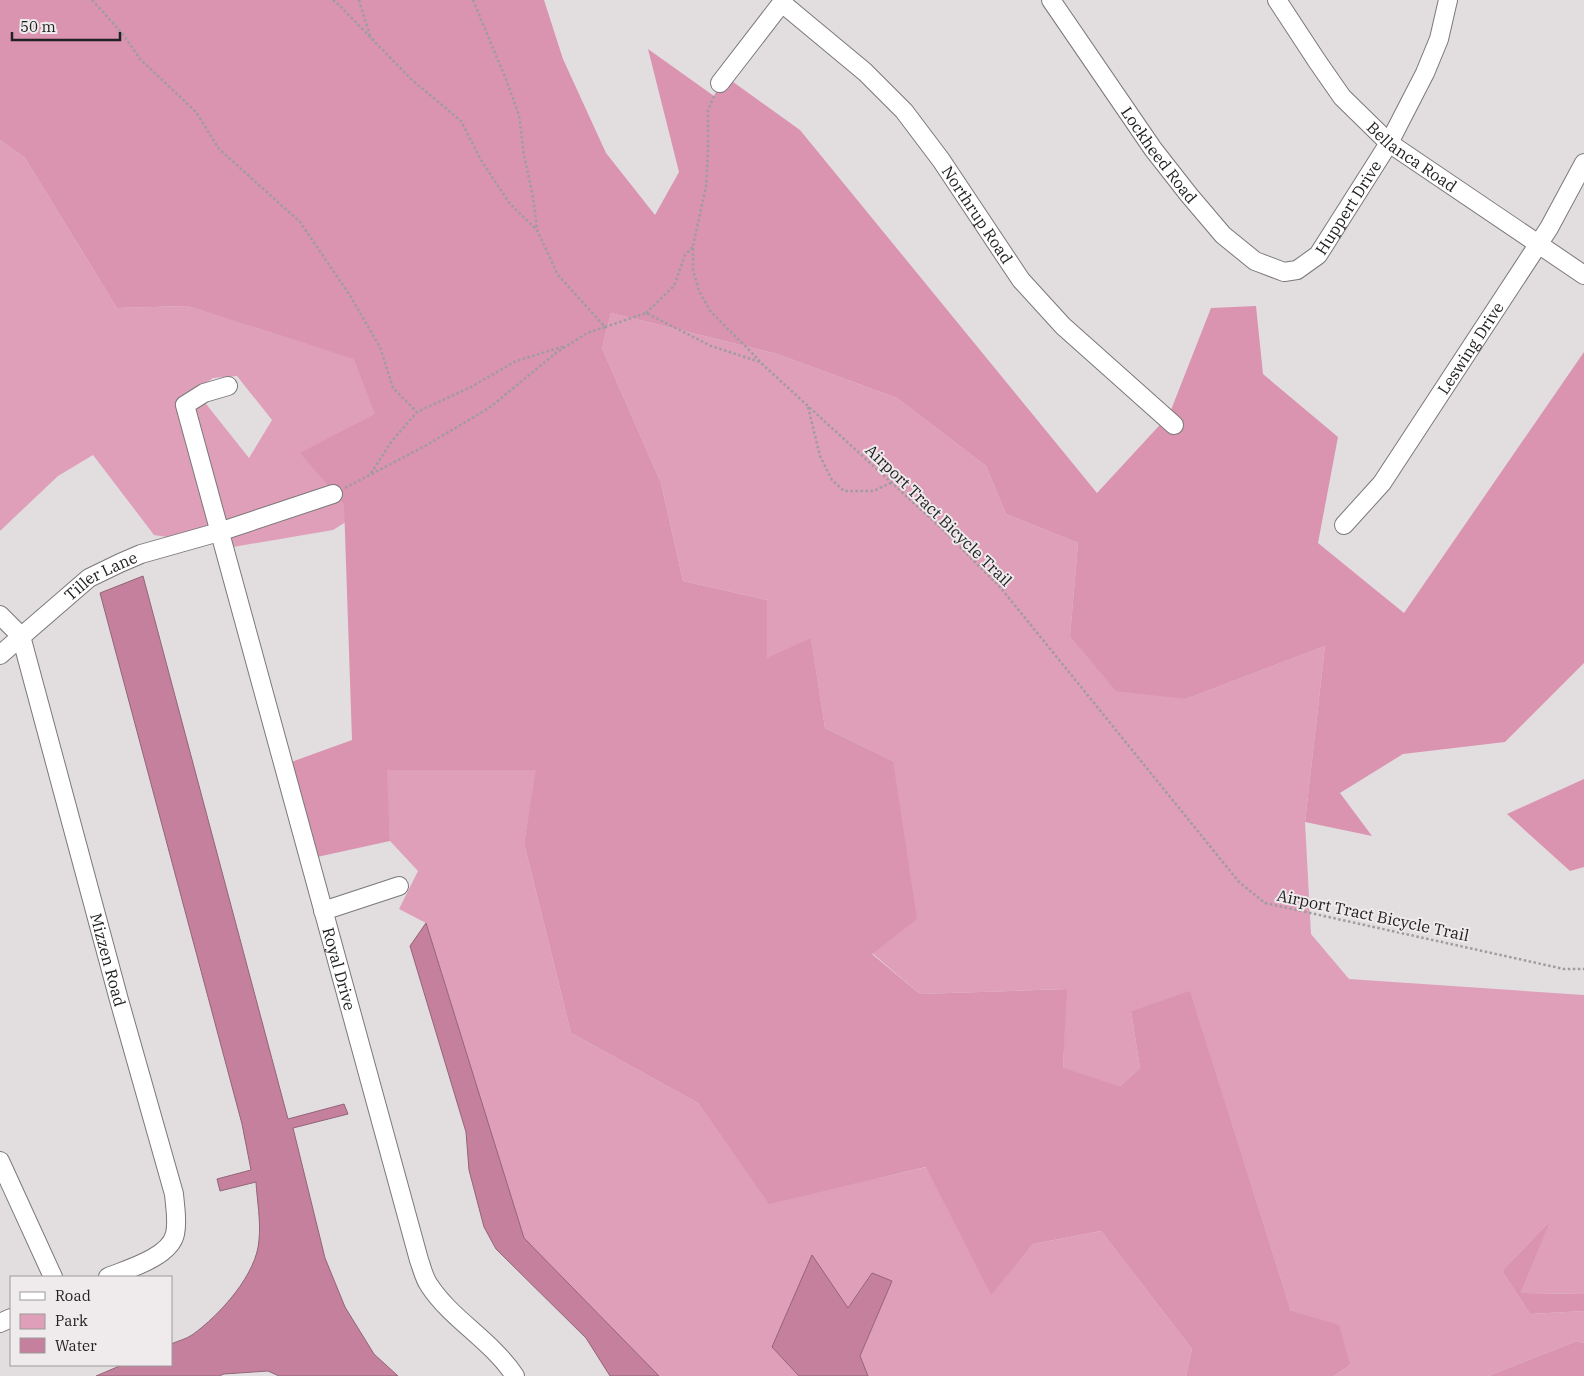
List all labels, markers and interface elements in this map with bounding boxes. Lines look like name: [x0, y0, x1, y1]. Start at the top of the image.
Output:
scale bar: [12, 10, 120, 42]
text: 50 m: [20, 17, 56, 36]
street label: Lockheed Road: [1117, 103, 1202, 208]
street label: Bellanca Road: [1363, 117, 1461, 196]
street label: Huppert Drive: [1311, 157, 1385, 258]
street label: Northrup Road: [938, 162, 1017, 267]
street label: Leswing Drive: [1433, 298, 1508, 398]
street label: Airport Tract Bicycle Trail: [862, 440, 1017, 590]
street label: Tiller Lane: [60, 547, 140, 605]
street label: Airport Tract Bicycle Trail: [1275, 885, 1471, 945]
street label: Mizzen Road: [86, 911, 130, 1009]
street label: Royal Drive: [318, 925, 360, 1013]
legend: [10, 1276, 172, 1366]
text: Road: [55, 1286, 91, 1305]
text: Park: [55, 1311, 88, 1330]
text: Water: [55, 1336, 97, 1355]

